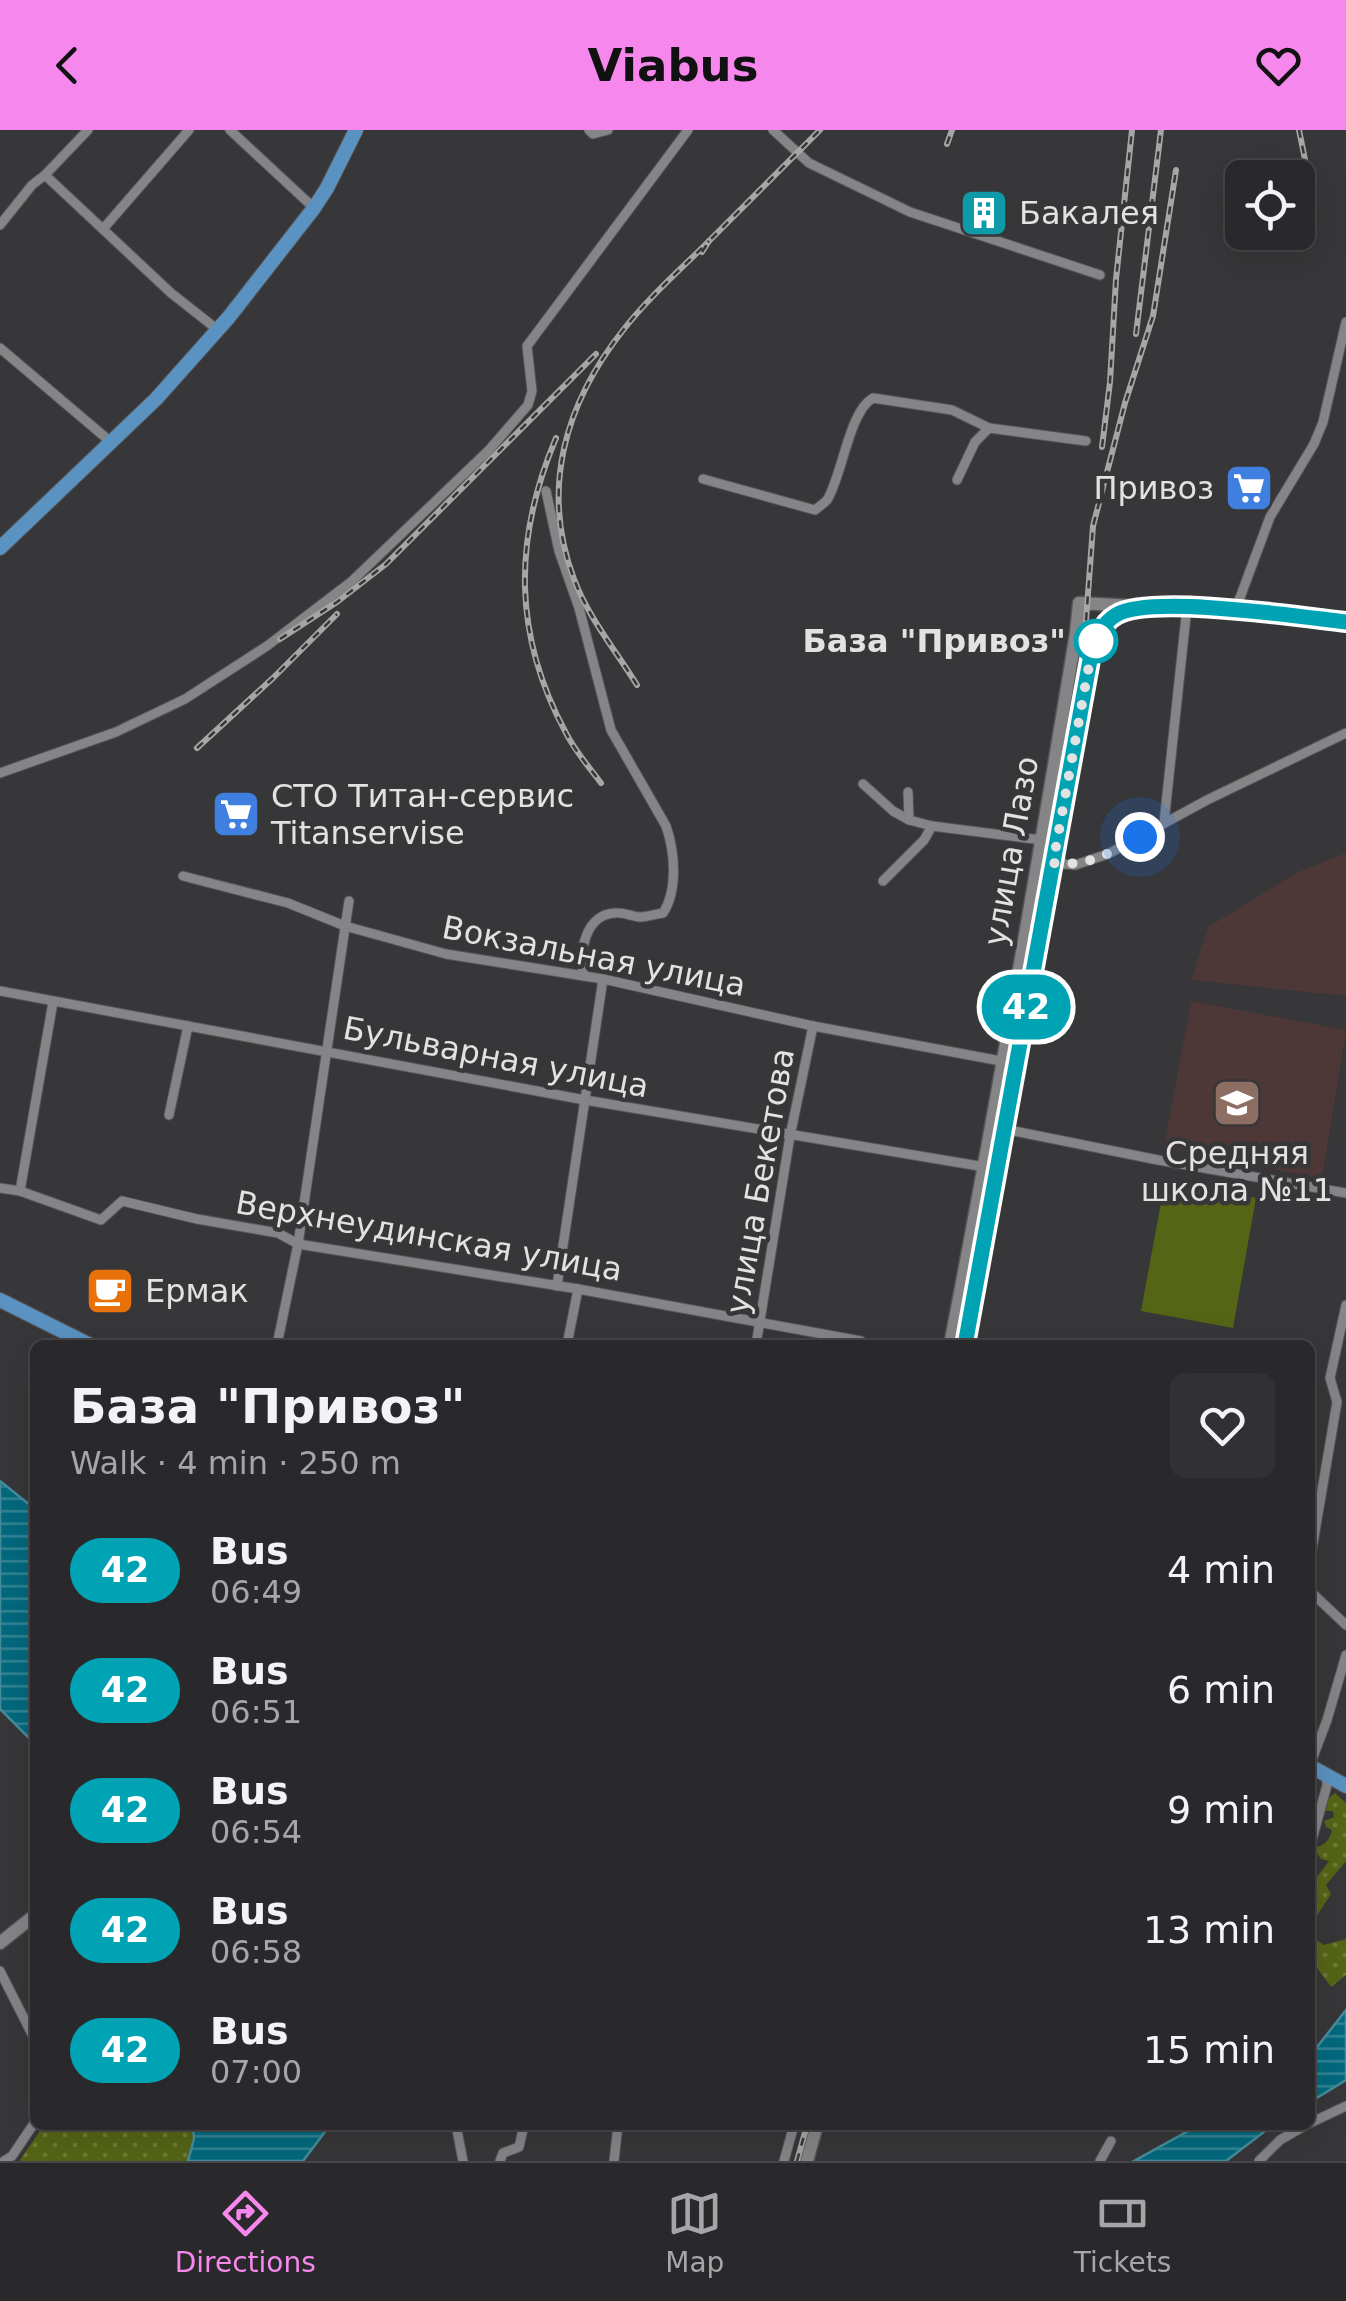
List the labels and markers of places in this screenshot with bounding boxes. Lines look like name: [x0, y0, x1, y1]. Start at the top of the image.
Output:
building icon: Бакалея: [958, 187, 1010, 239]
place label: Бакалея: [1019, 194, 1159, 232]
supermarket icon: Привоз: [1223, 462, 1275, 514]
place label: Привоз: [1093, 469, 1214, 507]
marker: База "Привоз": [1075, 620, 1117, 662]
place label: База "Привоз": [802, 622, 1066, 660]
place label: СТО Титан-сервис Titanservise: [270, 777, 574, 852]
supermarket icon: СТО Титан-сервис Titanservise: [210, 788, 262, 840]
school or university icon: Средняя школа №11: [1211, 1077, 1263, 1129]
place label: Средняя школа №11: [1141, 1134, 1333, 1209]
cafe icon: Ермак: [84, 1265, 136, 1317]
place label: Ермак: [145, 1272, 249, 1310]

